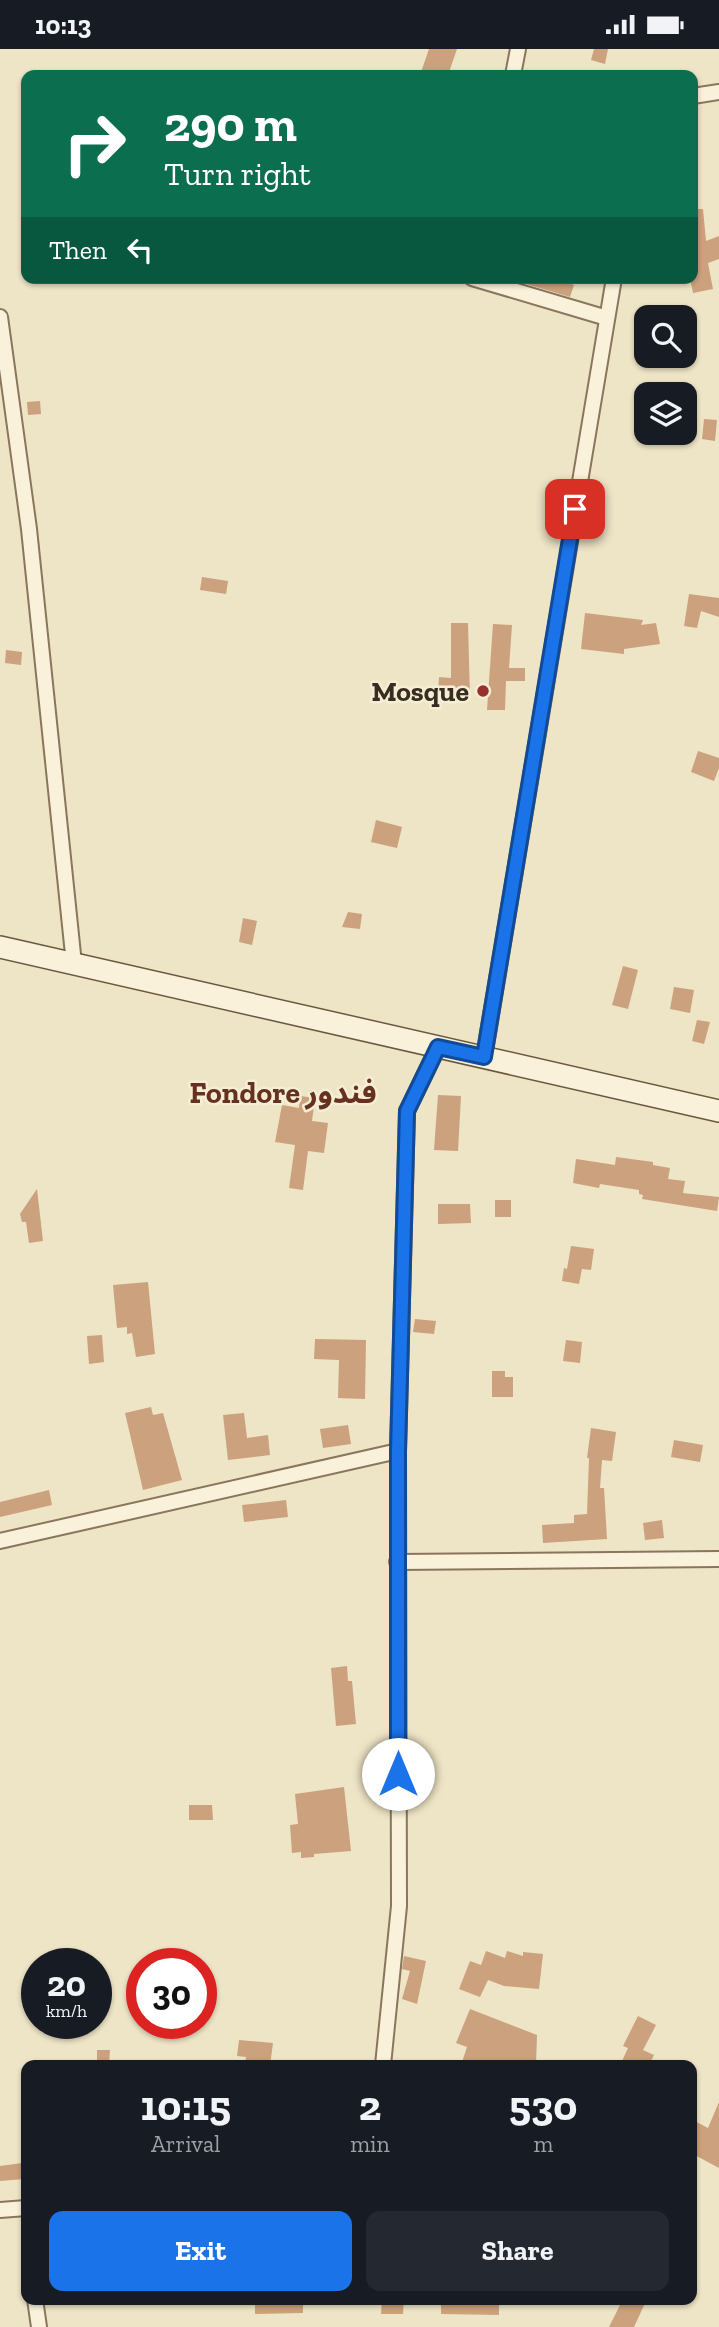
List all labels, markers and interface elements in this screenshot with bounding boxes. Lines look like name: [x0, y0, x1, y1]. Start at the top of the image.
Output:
text: 10:13: [35, 9, 91, 41]
text: 290 m: [164, 95, 297, 154]
icon: right: [49, 98, 140, 189]
text: Turn right: [164, 155, 311, 193]
icon: left: [121, 231, 159, 269]
text: Then: [49, 234, 107, 266]
map controls: [634, 305, 697, 445]
button: search: [634, 305, 697, 368]
button: layers: [634, 382, 697, 445]
pin: [545, 479, 605, 539]
icon: arrive: [556, 490, 594, 528]
place label: Mosque: [372, 675, 469, 708]
marker: Mosque: [475, 683, 491, 699]
district label: Fondore فندور: [189, 1075, 377, 1111]
position arrow: [361, 1737, 435, 1811]
speed limit sign: 30: [126, 1948, 217, 2039]
text: 20: [47, 1963, 86, 2005]
text: km/h: [46, 2000, 87, 2022]
text: 10:15: [140, 2080, 231, 2131]
text: 2: [359, 2080, 381, 2131]
text: 530: [509, 2080, 578, 2131]
text: Arrival: [151, 2130, 220, 2158]
text: min: [350, 2130, 390, 2158]
text: m: [533, 2130, 553, 2158]
button: Exit: [49, 2211, 352, 2291]
button: Share: [366, 2211, 669, 2291]

